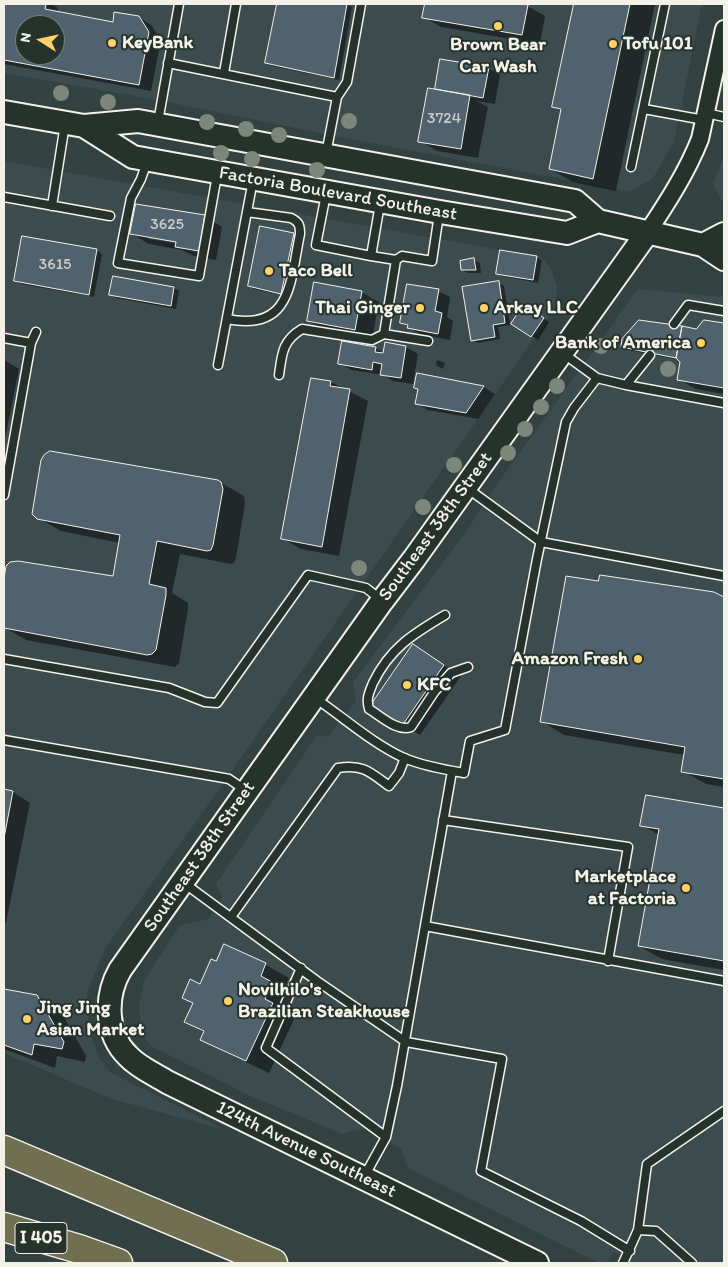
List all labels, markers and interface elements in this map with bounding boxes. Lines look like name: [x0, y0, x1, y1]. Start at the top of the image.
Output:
north arrow: [15, 15, 65, 65]
marker: Brown Bear Car Wash: [492, 20, 504, 32]
text: N: [17, 31, 35, 44]
place label: KeyBank: [122, 32, 193, 54]
place label: Tofu 101: [623, 33, 693, 55]
place label: Brown Bear Car Wash: [450, 34, 546, 78]
marker: KeyBank: [106, 37, 118, 49]
marker: Tofu 101: [607, 38, 619, 50]
house number: 3724: [427, 109, 461, 129]
street label: Factoria Boulevard Southeast: [217, 162, 459, 226]
house number: 3625: [150, 215, 184, 235]
house number: 3615: [38, 255, 72, 275]
place label: Taco Bell: [279, 260, 353, 282]
marker: Taco Bell: [263, 265, 275, 277]
place label: Thai Ginger: [315, 297, 410, 319]
place label: Arkay LLC: [494, 297, 578, 319]
marker: Thai Ginger: [414, 302, 426, 314]
marker: Arkay LLC: [478, 302, 490, 314]
place label: Bank of America: [555, 332, 691, 354]
marker: Bank of America: [695, 337, 707, 349]
street label: Southeast 38th Street: [374, 448, 498, 606]
place label: Amazon Fresh: [512, 648, 628, 670]
marker: Amazon Fresh: [632, 653, 644, 665]
place label: KFC: [417, 674, 451, 696]
marker: KFC: [401, 679, 413, 691]
street label: Southeast 38th Street: [139, 777, 261, 937]
place label: Marketplace at Factoria: [575, 866, 676, 910]
marker: Marketplace at Factoria: [680, 882, 692, 894]
place label: Novilhilo's Brazilian Steakhouse: [238, 979, 410, 1023]
marker: Novilhilo's Brazilian Steakhouse: [222, 995, 234, 1007]
place label: Jing Jing Asian Market: [37, 997, 144, 1041]
marker: Jing Jing Asian Market: [21, 1013, 33, 1025]
street label: 124th Avenue Southeast: [212, 1096, 400, 1204]
road number: I 405: [15, 1222, 67, 1254]

